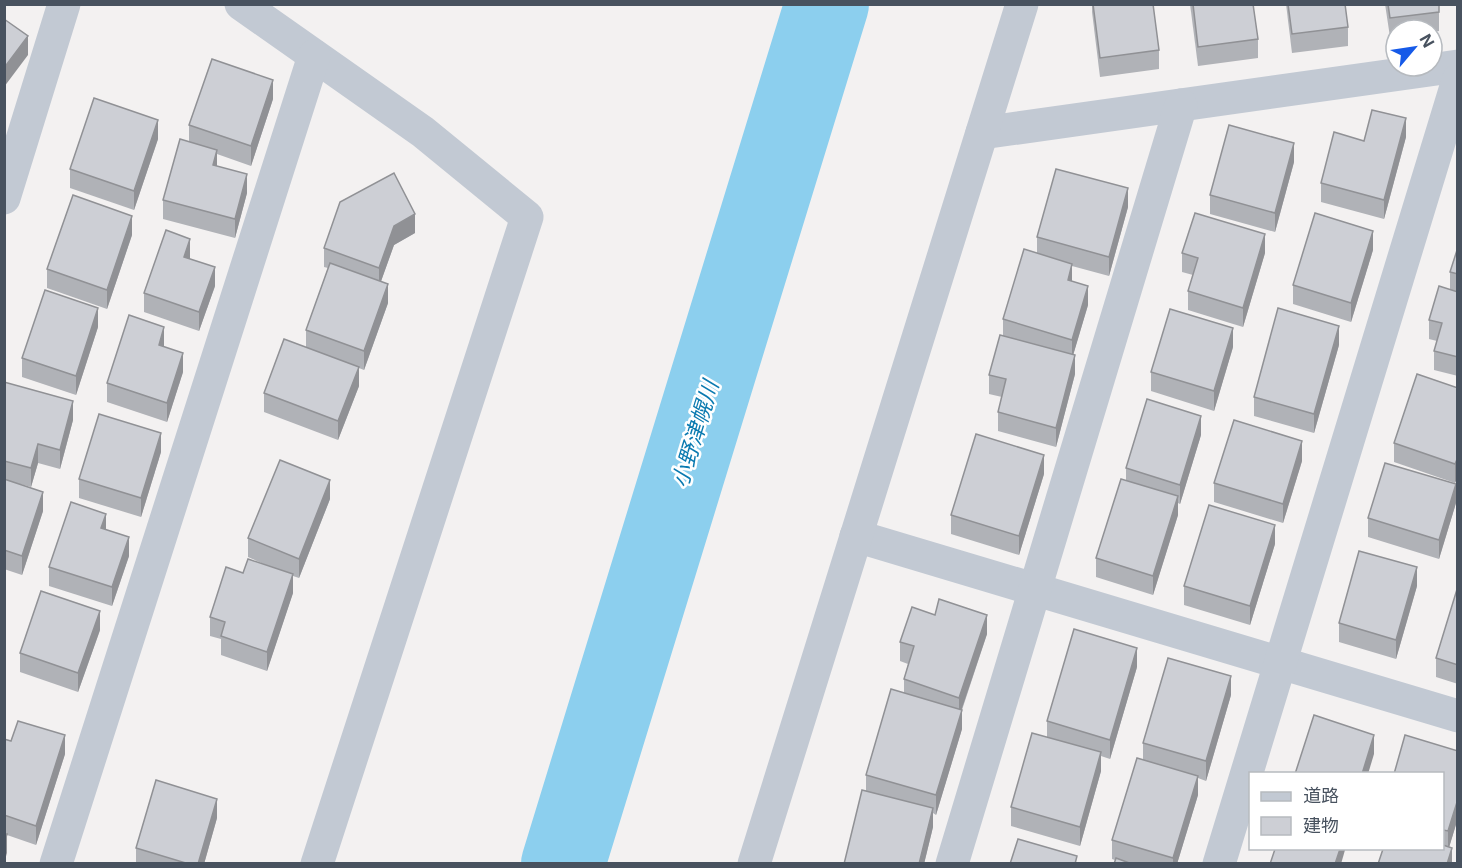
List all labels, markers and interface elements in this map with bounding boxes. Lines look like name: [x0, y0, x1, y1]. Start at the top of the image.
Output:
north arrow: [1384, 18, 1444, 78]
text: N: [1415, 31, 1439, 51]
water label: 小野津幌川: [666, 376, 724, 490]
legend: [1249, 772, 1444, 850]
text: 道路: [1303, 785, 1339, 806]
text: 建物: [1303, 815, 1339, 836]

